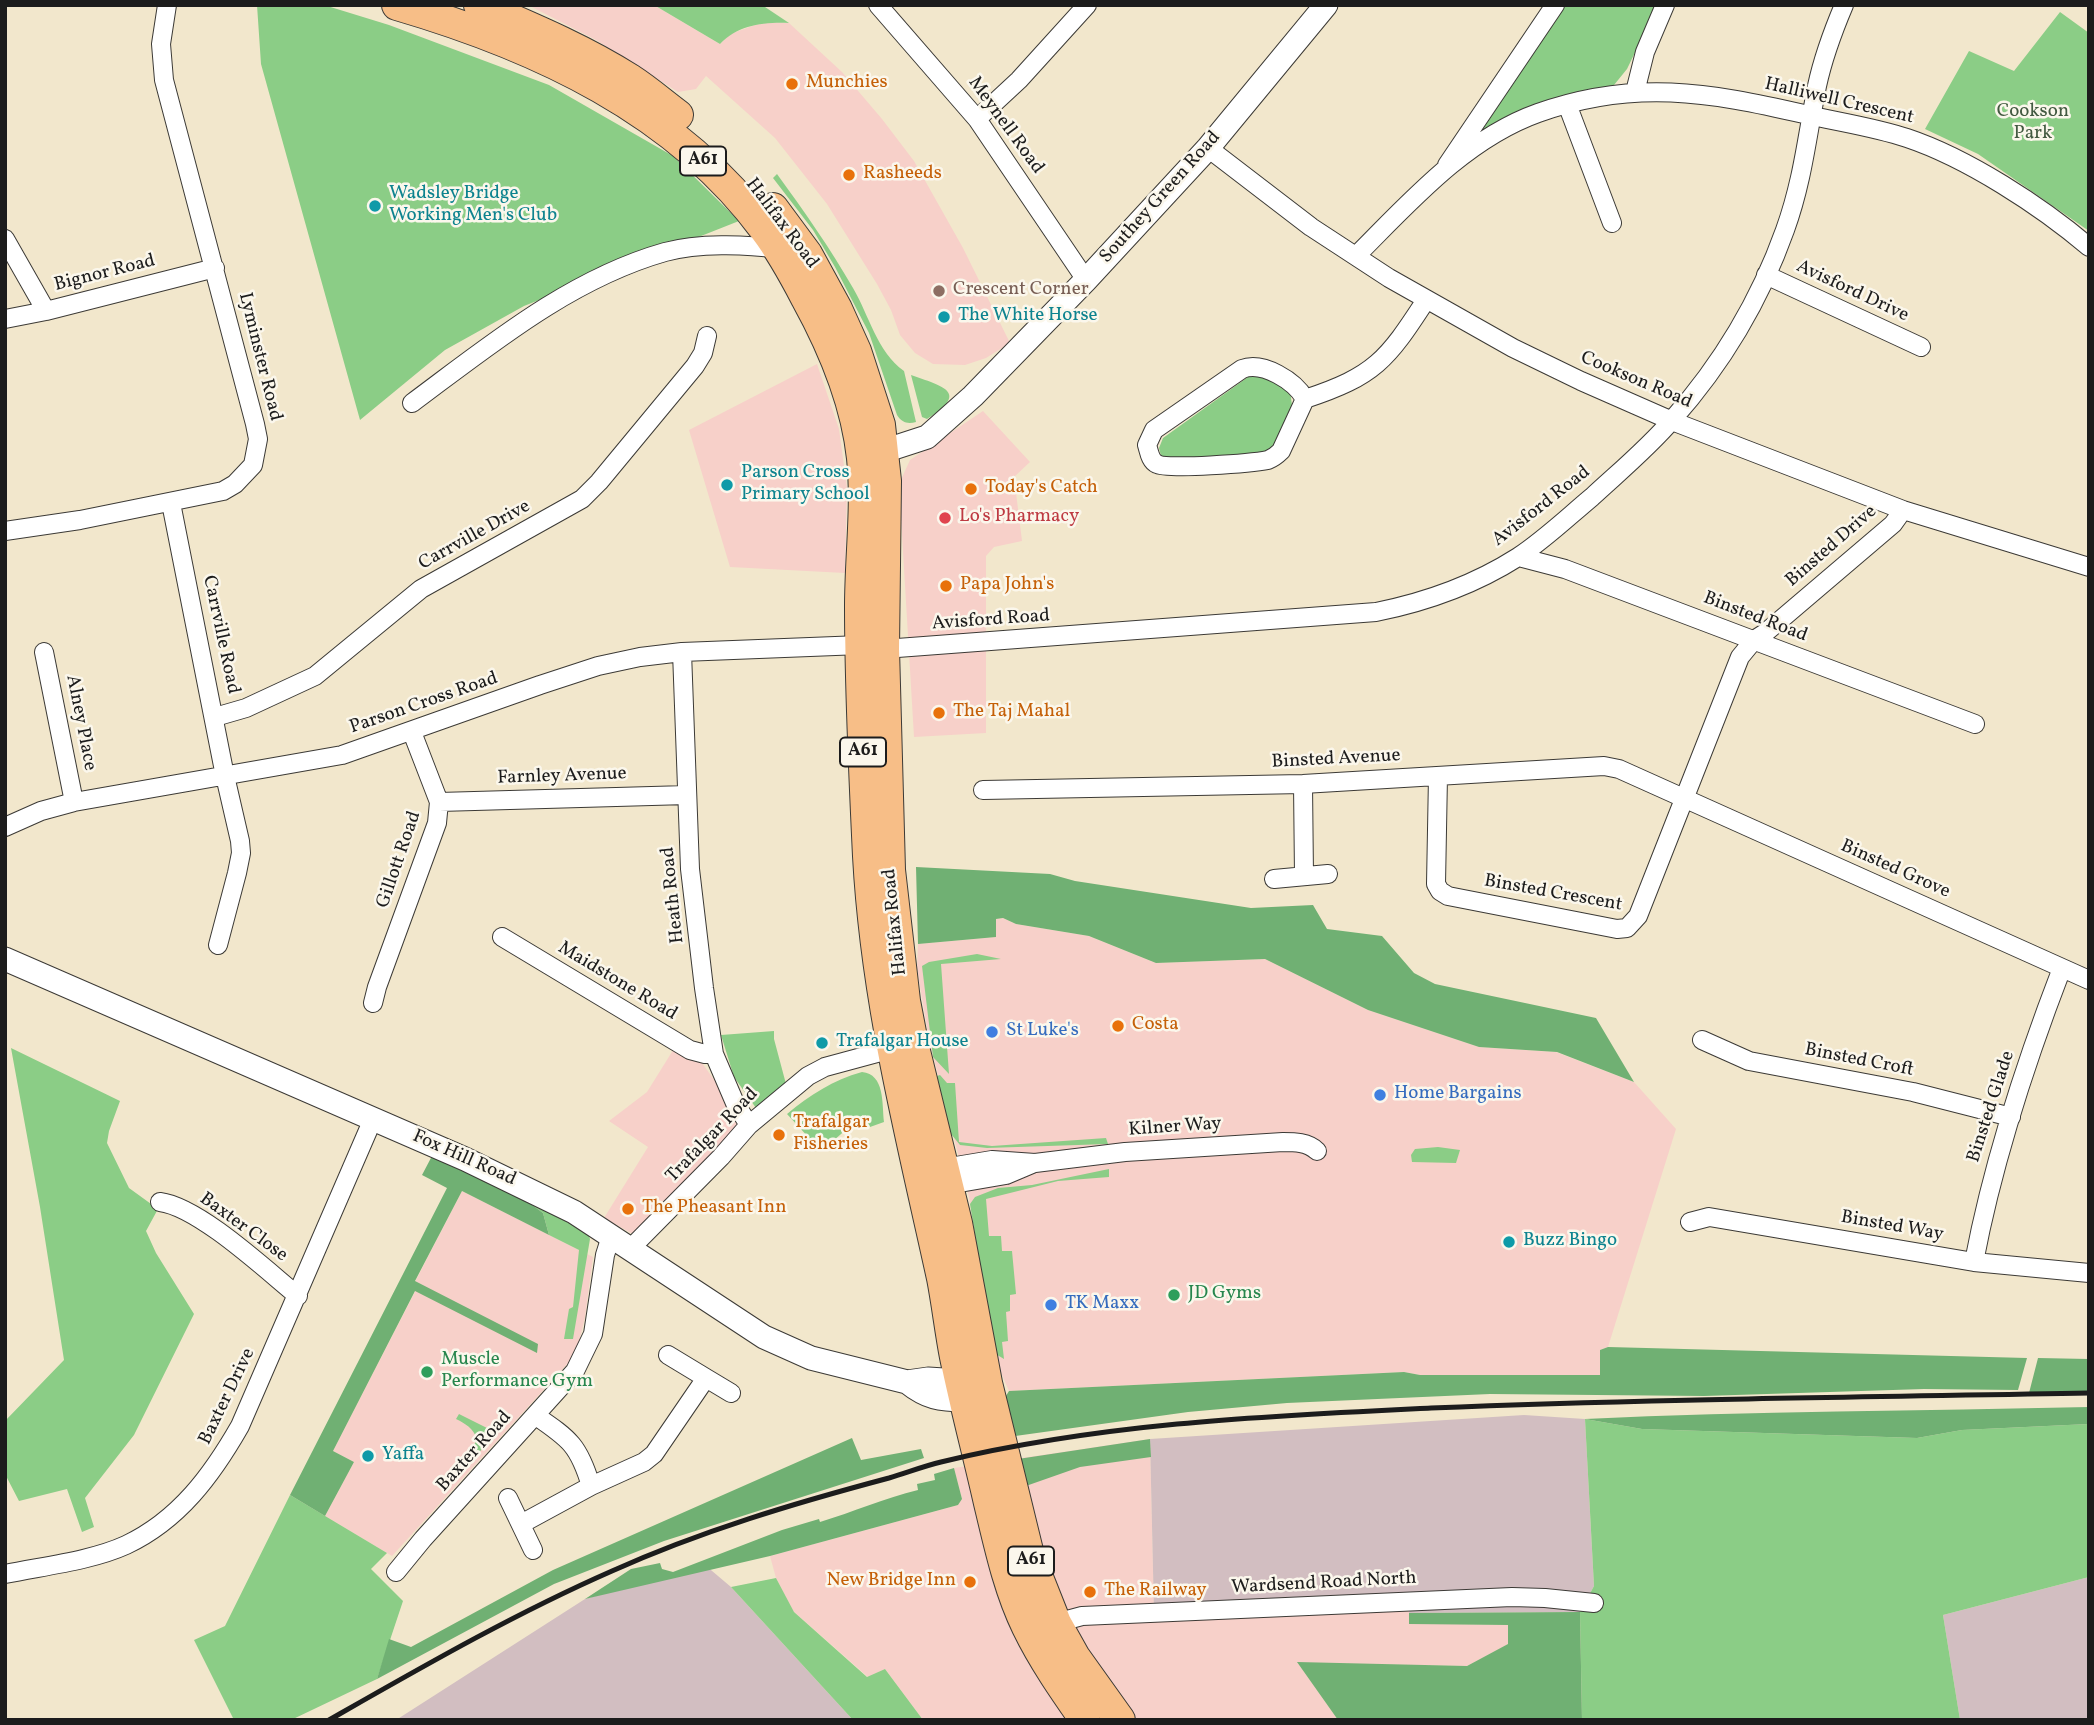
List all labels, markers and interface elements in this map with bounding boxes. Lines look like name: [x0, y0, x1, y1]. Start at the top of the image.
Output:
place label: Munchies: [806, 73, 888, 95]
street label: Meynell Road: [962, 73, 1048, 179]
street label: Halliwell Crescent: [1762, 74, 1916, 130]
marker: Munchies: [784, 76, 800, 92]
park label: Cookson Park: [1997, 102, 2069, 146]
street label: Southey Green Road: [1096, 127, 1226, 269]
road number: A61: [680, 146, 726, 176]
place label: Rasheeds: [863, 164, 942, 186]
marker: Rasheeds: [841, 167, 857, 183]
street label: Halifax Road: [740, 174, 822, 274]
place label: Wadsley Bridge Working Men's Club: [389, 184, 557, 228]
marker: Wadsley Bridge Working Men's Club: [367, 198, 383, 214]
street label: Bignor Road: [52, 250, 158, 298]
street label: Avisford Drive: [1792, 256, 1912, 328]
place label: Crescent Corner: [953, 280, 1089, 302]
marker: Crescent Corner: [931, 283, 947, 299]
street label: Lyminster Road: [232, 290, 286, 424]
place label: The White Horse: [958, 306, 1098, 328]
marker: The White Horse: [936, 309, 952, 325]
street label: Cookson Road: [1577, 347, 1695, 415]
street label: Avisford Road: [1488, 462, 1596, 552]
place label: Parson Cross Primary School: [741, 463, 870, 507]
marker: Parson Cross Primary School: [719, 477, 735, 493]
place label: Today's Catch: [985, 478, 1098, 500]
marker: Today's Catch: [963, 481, 979, 497]
street label: Carrville Drive: [415, 496, 535, 576]
street label: Binsted Drive: [1782, 501, 1882, 593]
place label: Lo's Pharmacy: [959, 507, 1079, 529]
marker: Lo's Pharmacy: [937, 510, 953, 526]
street label: Carrville Road: [196, 574, 244, 696]
place label: Papa John's: [960, 575, 1054, 597]
marker: Papa John's: [938, 578, 954, 594]
street label: Binsted Road: [1700, 588, 1810, 648]
street label: Avisford Road: [931, 606, 1051, 636]
street label: Parson Cross Road: [347, 668, 501, 740]
street label: Alney Place: [60, 673, 100, 773]
place label: The Taj Mahal: [953, 702, 1070, 724]
marker: The Taj Mahal: [931, 705, 947, 721]
road number: A61: [840, 738, 886, 766]
street label: Binsted Avenue: [1271, 745, 1401, 775]
street label: Farnley Avenue: [497, 763, 627, 791]
street label: Gillott Road: [373, 809, 427, 911]
street label: Binsted Grove: [1837, 836, 1953, 904]
street label: Heath Road: [658, 845, 690, 945]
street label: Halifax Road: [879, 867, 913, 977]
street label: Binsted Crescent: [1482, 871, 1624, 917]
street label: Maidstone Road: [553, 937, 681, 1027]
place label: Costa: [1132, 1015, 1179, 1037]
marker: Costa: [1110, 1018, 1126, 1034]
place label: St Luke's: [1006, 1021, 1079, 1043]
marker: St Luke's: [984, 1024, 1000, 1040]
place label: Trafalgar House: [836, 1032, 969, 1054]
marker: Trafalgar House: [814, 1035, 830, 1051]
street label: Binsted Croft: [1803, 1039, 1915, 1083]
street label: Binsted Glade: [1963, 1048, 2021, 1166]
street label: Trafalgar Road: [662, 1084, 764, 1188]
place label: Home Bargains: [1394, 1084, 1522, 1106]
marker: Home Bargains: [1372, 1087, 1388, 1103]
place label: Trafalgar Fisheries: [793, 1113, 870, 1157]
street label: Kilner Way: [1128, 1113, 1222, 1143]
street label: Fox Hill Road: [409, 1126, 519, 1192]
marker: Trafalgar Fisheries: [771, 1127, 787, 1143]
street label: Baxter Close: [194, 1188, 292, 1268]
place label: The Pheasant Inn: [642, 1198, 787, 1220]
marker: The Pheasant Inn: [620, 1201, 636, 1217]
street label: Binsted Way: [1839, 1207, 1945, 1247]
place label: Buzz Bingo: [1523, 1231, 1617, 1253]
marker: Buzz Bingo: [1501, 1234, 1517, 1250]
place label: JD Gyms: [1188, 1284, 1261, 1306]
marker: JD Gyms: [1166, 1287, 1182, 1303]
place label: TK Maxx: [1065, 1294, 1139, 1316]
marker: TK Maxx: [1043, 1297, 1059, 1313]
street label: Baxter Drive: [195, 1345, 261, 1449]
place label: Muscle Performance Gym: [441, 1350, 593, 1394]
marker: Muscle Performance Gym: [419, 1364, 435, 1380]
street label: Baxter Road: [433, 1407, 517, 1497]
place label: Yaffa: [382, 1445, 424, 1467]
marker: Yaffa: [360, 1448, 376, 1464]
road number: A61: [1008, 1546, 1054, 1576]
street label: Wardsend Road North: [1231, 1568, 1417, 1600]
place label: New Bridge Inn: [826, 1571, 956, 1593]
marker: New Bridge Inn: [962, 1574, 978, 1590]
place label: The Railway: [1104, 1581, 1207, 1603]
marker: The Railway: [1082, 1584, 1098, 1600]

